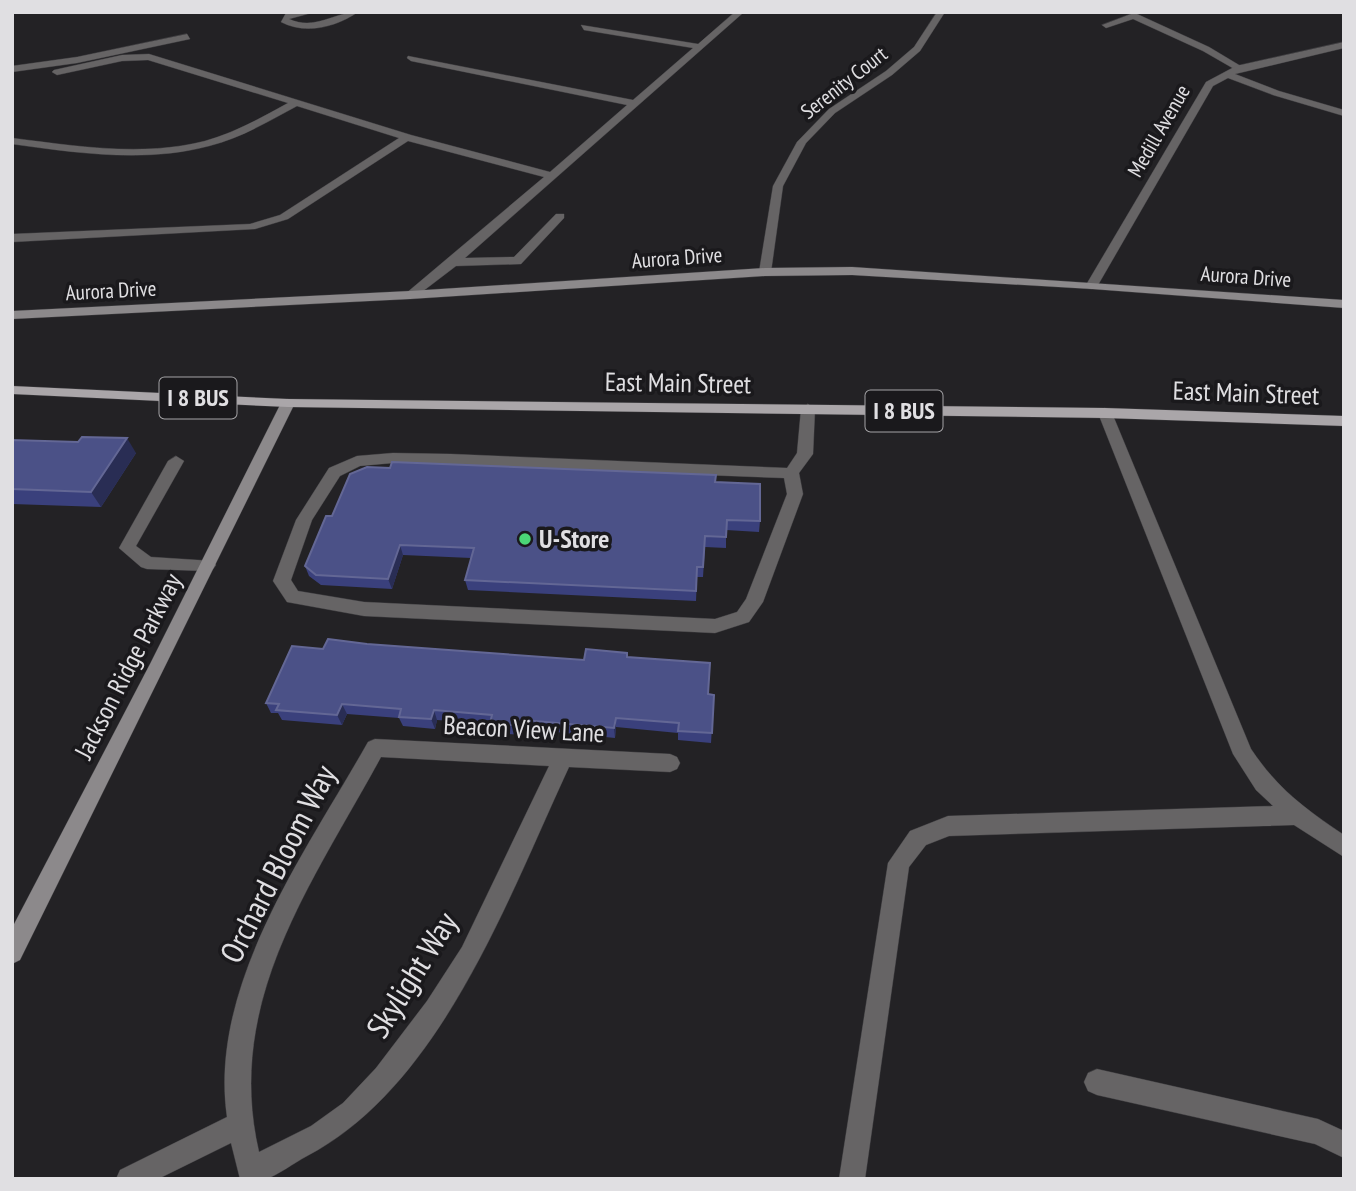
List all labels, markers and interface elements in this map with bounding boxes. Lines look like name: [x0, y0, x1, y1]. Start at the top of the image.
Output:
street label: Serenity Court: [795, 40, 893, 125]
street label: Medill Avenue: [1121, 80, 1196, 182]
street label: Aurora Drive: [631, 241, 723, 274]
street label: Aurora Drive: [1200, 260, 1292, 293]
street label: Aurora Drive: [65, 275, 157, 306]
street label: East Main Street: [605, 365, 751, 400]
street label: East Main Street: [1172, 373, 1320, 412]
road number: I 8 BUS: [160, 377, 236, 418]
road number: I 8 BUS: [866, 390, 942, 432]
place label: U-Store: [539, 522, 609, 555]
marker: U-Store: [517, 531, 533, 547]
street label: Jackson Ridge Parkway: [66, 567, 189, 765]
street label: Beacon View Lane: [443, 708, 605, 749]
street label: Orchard Bloom Way: [209, 758, 345, 970]
street label: Skylight Way: [356, 904, 466, 1045]

